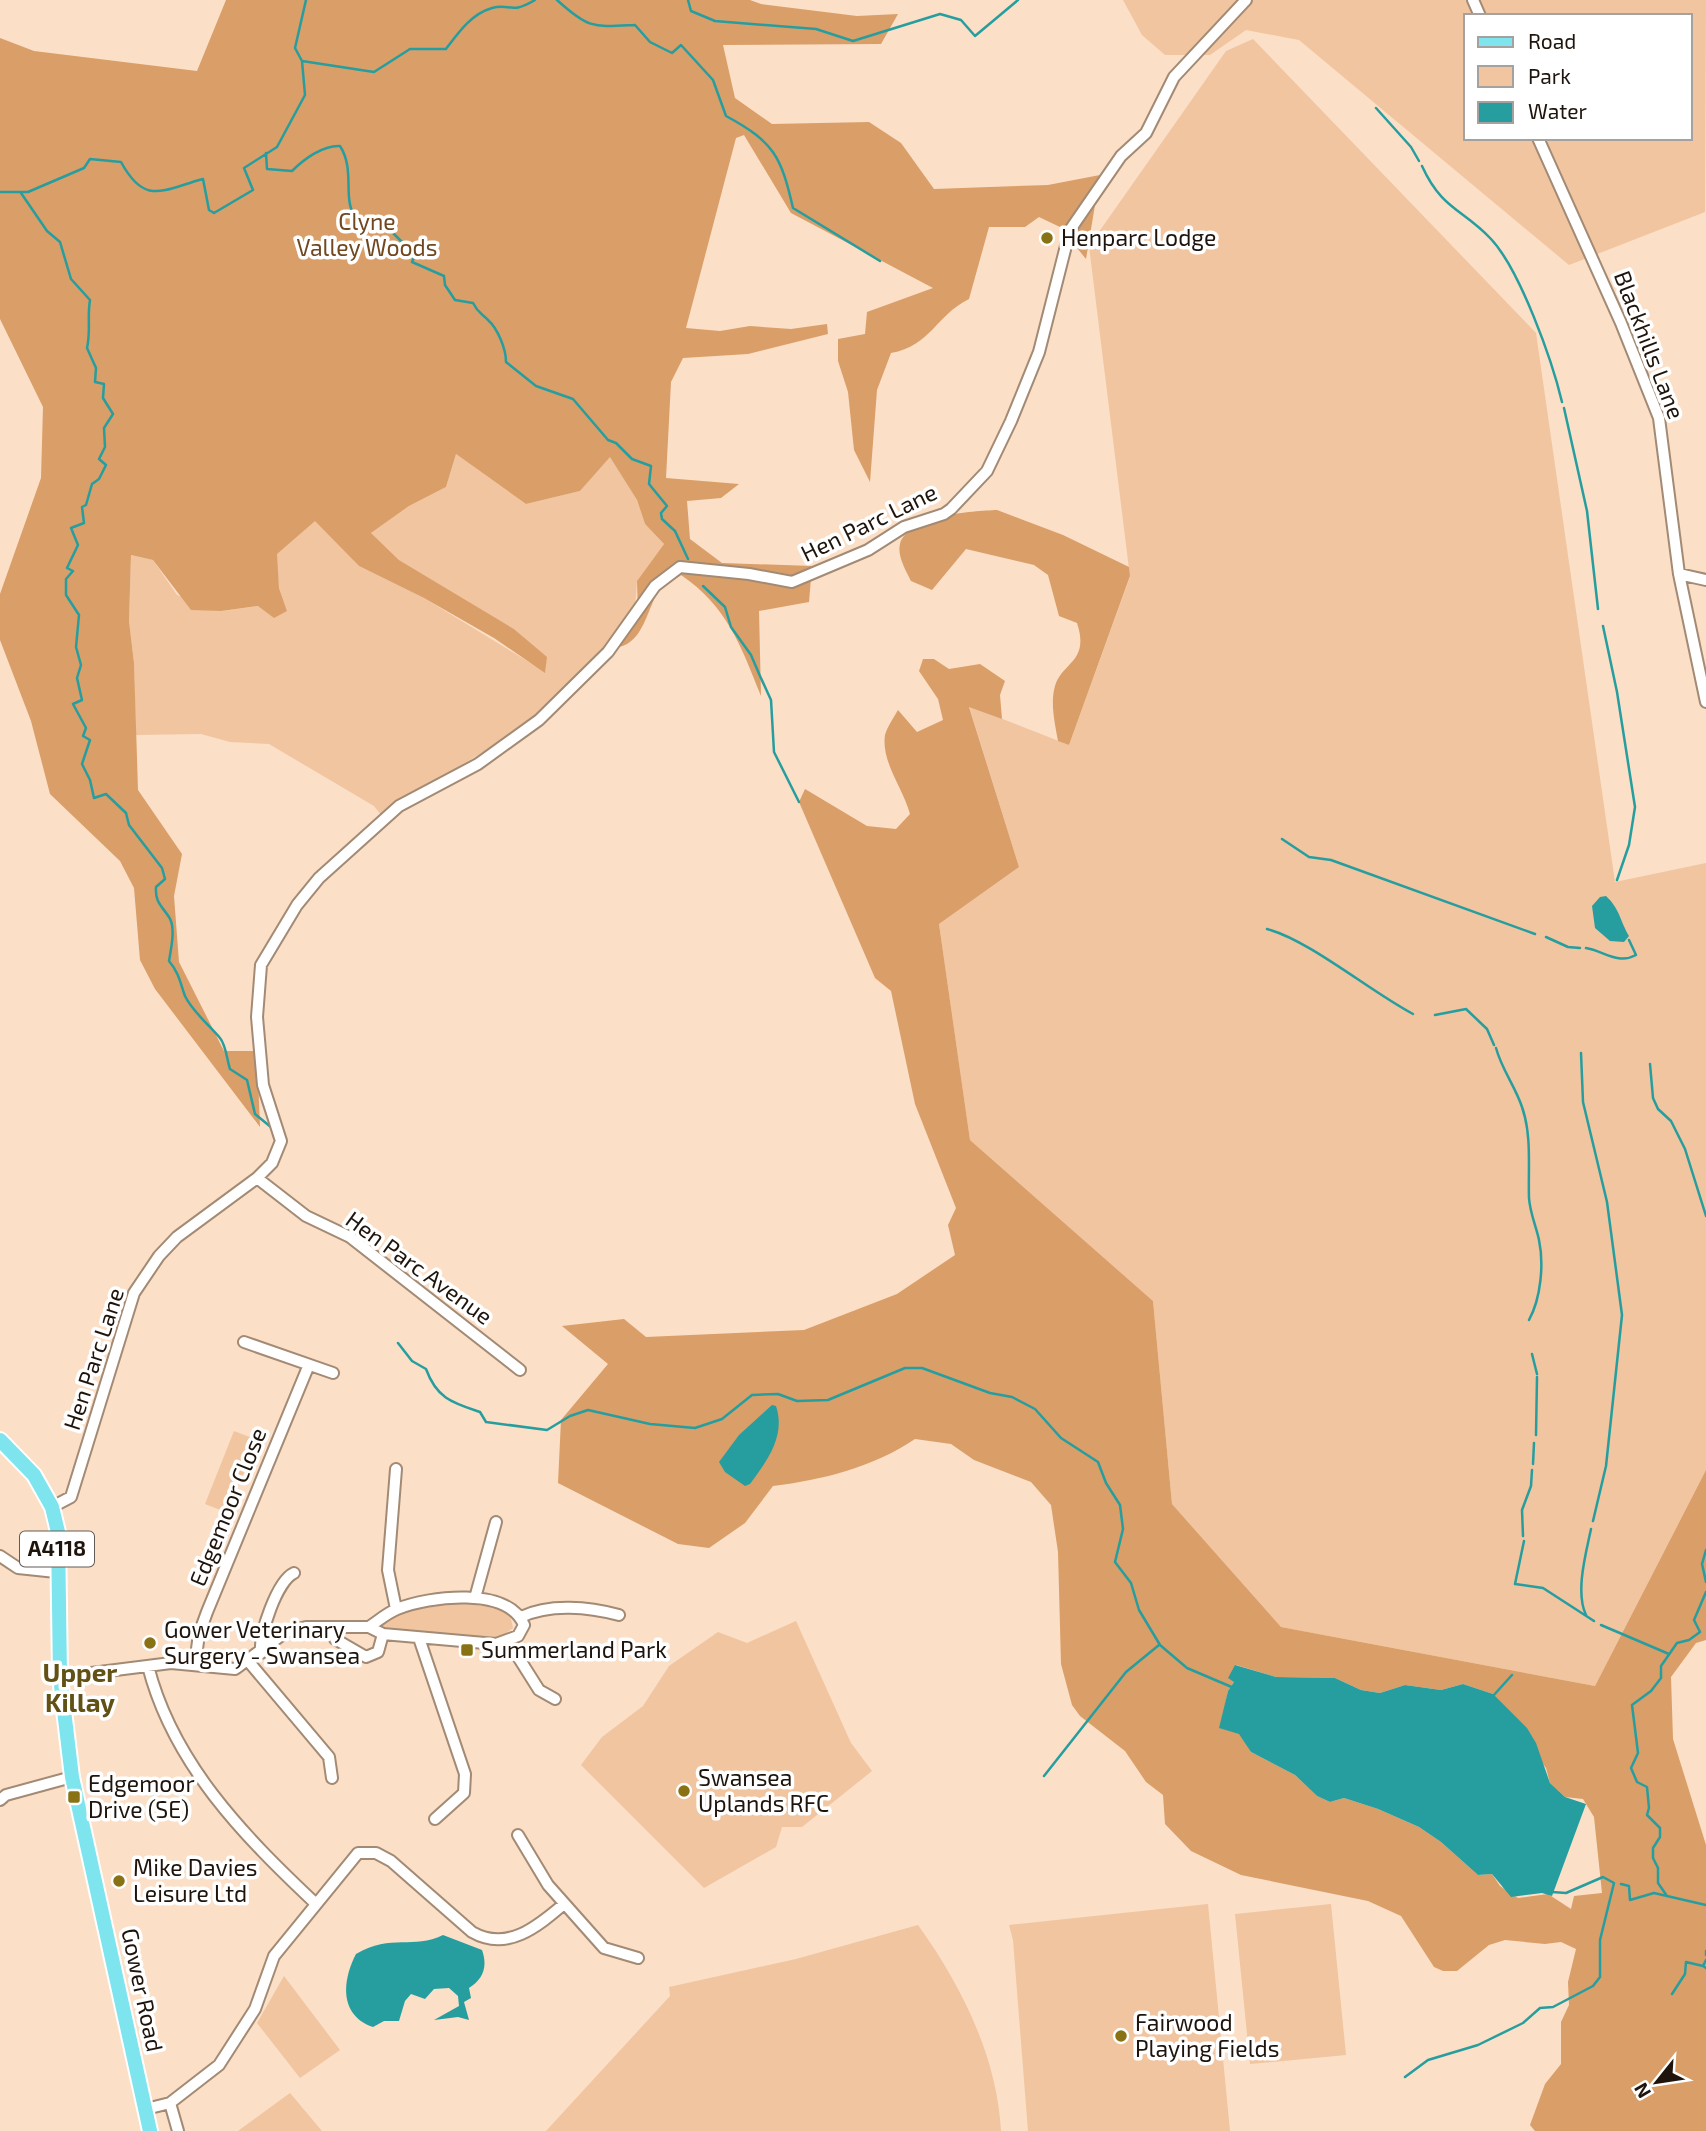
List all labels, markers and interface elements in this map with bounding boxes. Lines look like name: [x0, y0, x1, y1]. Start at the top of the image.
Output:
legend: [1464, 14, 1692, 140]
text: Road: [1528, 28, 1576, 53]
text: Park: [1528, 63, 1571, 88]
text: Water: [1528, 98, 1587, 123]
park label: Clyne Valley Woods: [297, 207, 437, 261]
place label: Henparc Lodge: [1061, 223, 1216, 251]
marker: Henparc Lodge: [1039, 230, 1055, 246]
street label: Blackhills Lane: [1609, 267, 1691, 423]
street label: Hen Parc Lane: [796, 477, 941, 567]
street label: Hen Parc Avenue: [341, 1205, 498, 1330]
street label: Hen Parc Lane: [57, 1284, 129, 1433]
street label: Edgemoor Close: [183, 1423, 272, 1590]
road number: A4118: [20, 1532, 94, 1566]
place label: Gower Veterinary Surgery - Swansea: [164, 1615, 360, 1669]
marker: Gower Veterinary Surgery - Swansea: [142, 1635, 158, 1651]
place label: Summerland Park: [481, 1635, 667, 1663]
marker: Summerland Park: [459, 1642, 475, 1658]
district label: Upper Killay: [43, 1656, 117, 1718]
place label: Swansea Uplands RFC: [698, 1763, 829, 1817]
place label: Edgemoor Drive (SE): [88, 1769, 195, 1823]
marker: Swansea Uplands RFC: [676, 1783, 692, 1799]
marker: Edgemoor Drive (SE): [66, 1789, 82, 1805]
place label: Mike Davies Leisure Ltd: [133, 1853, 258, 1907]
marker: Mike Davies Leisure Ltd: [111, 1873, 127, 1889]
street label: Gower Road: [116, 1925, 170, 2054]
place label: Fairwood Playing Fields: [1135, 2008, 1279, 2062]
marker: Fairwood Playing Fields: [1113, 2028, 1129, 2044]
north arrow: [1622, 2047, 1692, 2117]
text: N: [1628, 2079, 1655, 2102]

